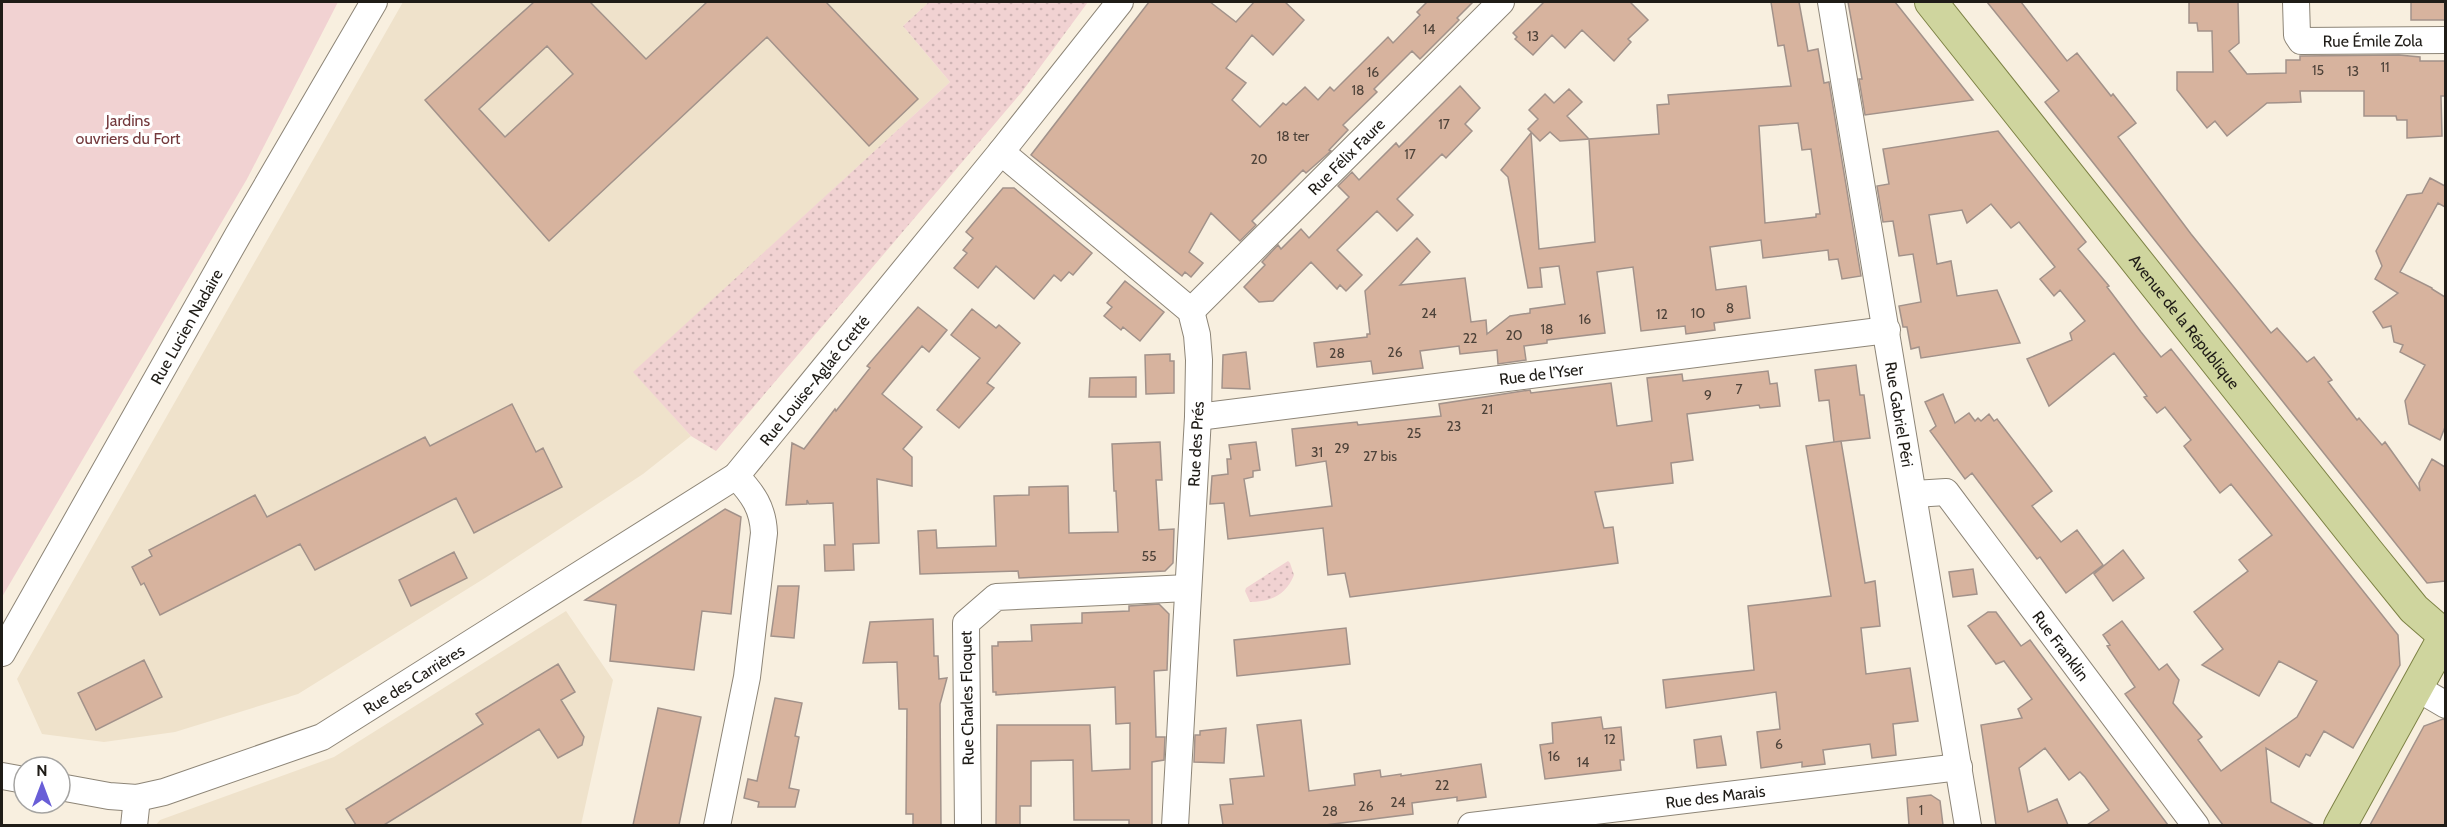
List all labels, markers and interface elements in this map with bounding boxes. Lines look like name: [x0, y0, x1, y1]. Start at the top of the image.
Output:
house number: 14: [1423, 20, 1435, 38]
house number: 13: [1527, 27, 1539, 45]
street label: Rue Émile Zola: [2323, 31, 2423, 50]
house number: 11: [2380, 58, 2390, 76]
house number: 15: [2312, 61, 2324, 79]
house number: 13: [2347, 62, 2359, 80]
house number: 16: [1367, 63, 1379, 81]
house number: 18: [1351, 81, 1365, 99]
park label: Jardins ouvriers du Fort: [76, 111, 181, 148]
street label: Rue Félix Faure: [1304, 114, 1388, 199]
house number: 17: [1438, 115, 1450, 133]
house number: 18 ter: [1277, 127, 1310, 145]
house number: 17: [1404, 145, 1416, 163]
house number: 20: [1250, 150, 1268, 168]
street label: Avenue de la République: [2125, 250, 2244, 393]
street label: Rue Lucien Nadaire: [146, 266, 226, 387]
house number: 8: [1726, 299, 1734, 317]
house number: 24: [1421, 304, 1437, 322]
house number: 10: [1691, 304, 1705, 322]
house number: 12: [1656, 305, 1668, 323]
house number: 16: [1579, 310, 1591, 328]
street label: Rue Louise-Aglaé Cretté: [756, 311, 873, 449]
house number: 18: [1540, 320, 1554, 338]
house number: 20: [1505, 326, 1523, 344]
house number: 22: [1463, 329, 1477, 347]
house number: 26: [1387, 343, 1403, 361]
house number: 28: [1329, 344, 1345, 362]
street label: Rue de l'Yser: [1498, 359, 1585, 388]
street label: Rue Gabriel Péri: [1881, 360, 1918, 469]
house number: 7: [1735, 380, 1743, 398]
house number: 9: [1704, 386, 1712, 404]
street label: Rue des Prés: [1184, 400, 1208, 487]
house number: 21: [1481, 400, 1493, 418]
house number: 23: [1447, 417, 1461, 435]
house number: 25: [1407, 424, 1421, 442]
house number: 29: [1334, 439, 1350, 457]
house number: 31: [1311, 443, 1323, 461]
house number: 27 bis: [1363, 447, 1397, 465]
house number: 55: [1141, 547, 1157, 565]
street label: Rue Franklin: [2029, 607, 2093, 684]
street label: Rue Charles Floquet: [956, 630, 978, 766]
street label: Rue des Carrières: [359, 640, 468, 718]
house number: 12: [1604, 730, 1616, 748]
house number: 6: [1775, 735, 1783, 753]
house number: 16: [1548, 747, 1560, 765]
house number: 14: [1577, 753, 1589, 771]
north arrow: [12, 755, 72, 815]
text: N: [36, 761, 48, 780]
house number: 22: [1435, 776, 1449, 794]
street label: Rue des Marais: [1664, 781, 1767, 812]
house number: 24: [1390, 793, 1406, 811]
house number: 26: [1358, 797, 1374, 815]
house number: 1: [1919, 801, 1923, 819]
house number: 28: [1322, 802, 1338, 820]

